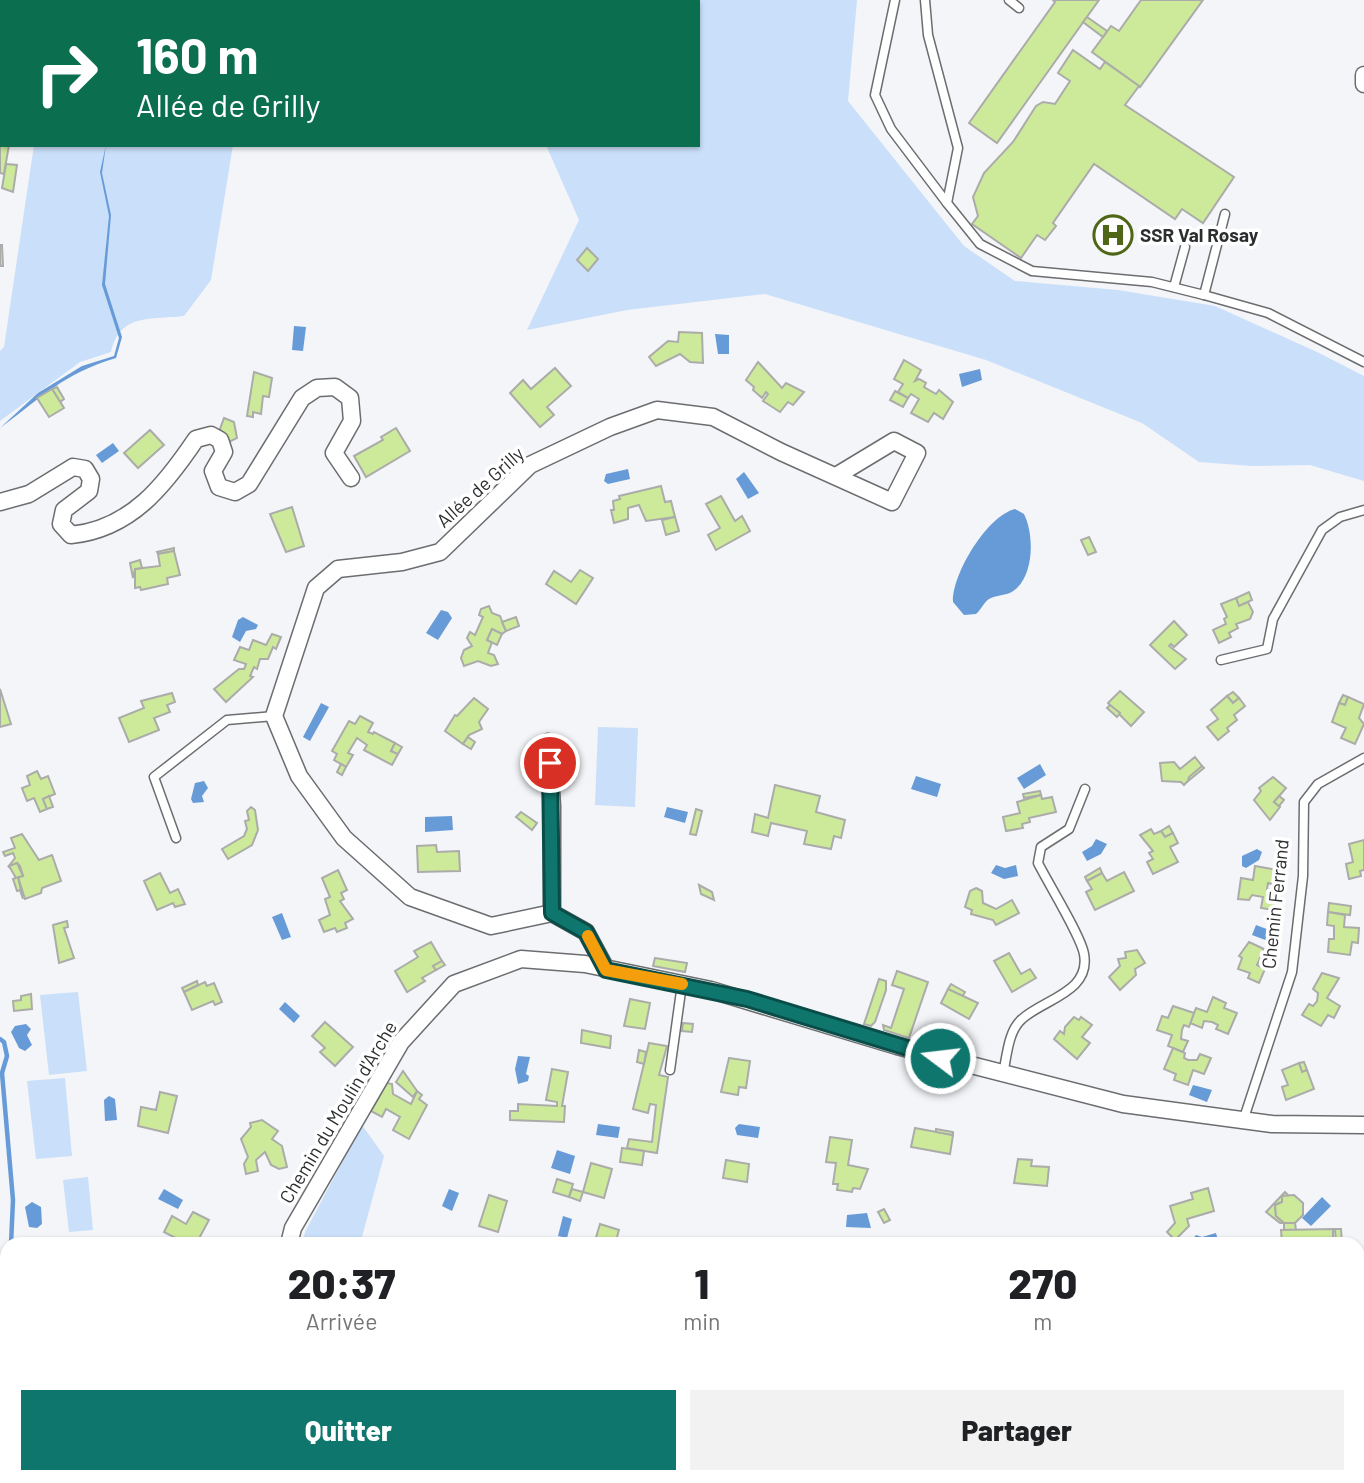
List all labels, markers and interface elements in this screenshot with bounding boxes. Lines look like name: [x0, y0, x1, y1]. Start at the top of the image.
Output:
text: 160 m: [136, 25, 258, 84]
icon: right: [21, 28, 112, 119]
text: Allée de Grilly: [136, 85, 320, 123]
hospital icon: SSR Val Rosay: [1092, 214, 1134, 256]
place label: SSR Val Rosay: [1140, 223, 1259, 246]
street label: Allée de Grilly: [431, 441, 528, 532]
pin: [520, 733, 580, 793]
icon: arrive: [531, 744, 569, 782]
street label: Chemin Ferrand: [1256, 838, 1293, 970]
street label: Chemin du Moulin d'Arche: [274, 1017, 401, 1207]
position arrow: [903, 1021, 977, 1095]
text: 20:37: [288, 1257, 395, 1307]
text: 1: [694, 1257, 709, 1307]
text: 270: [1008, 1257, 1077, 1307]
text: Arrivée: [306, 1307, 377, 1335]
text: min: [683, 1307, 720, 1335]
text: m: [1033, 1307, 1052, 1335]
button: Quitter: [21, 1390, 676, 1470]
button: Partager: [690, 1390, 1344, 1470]

